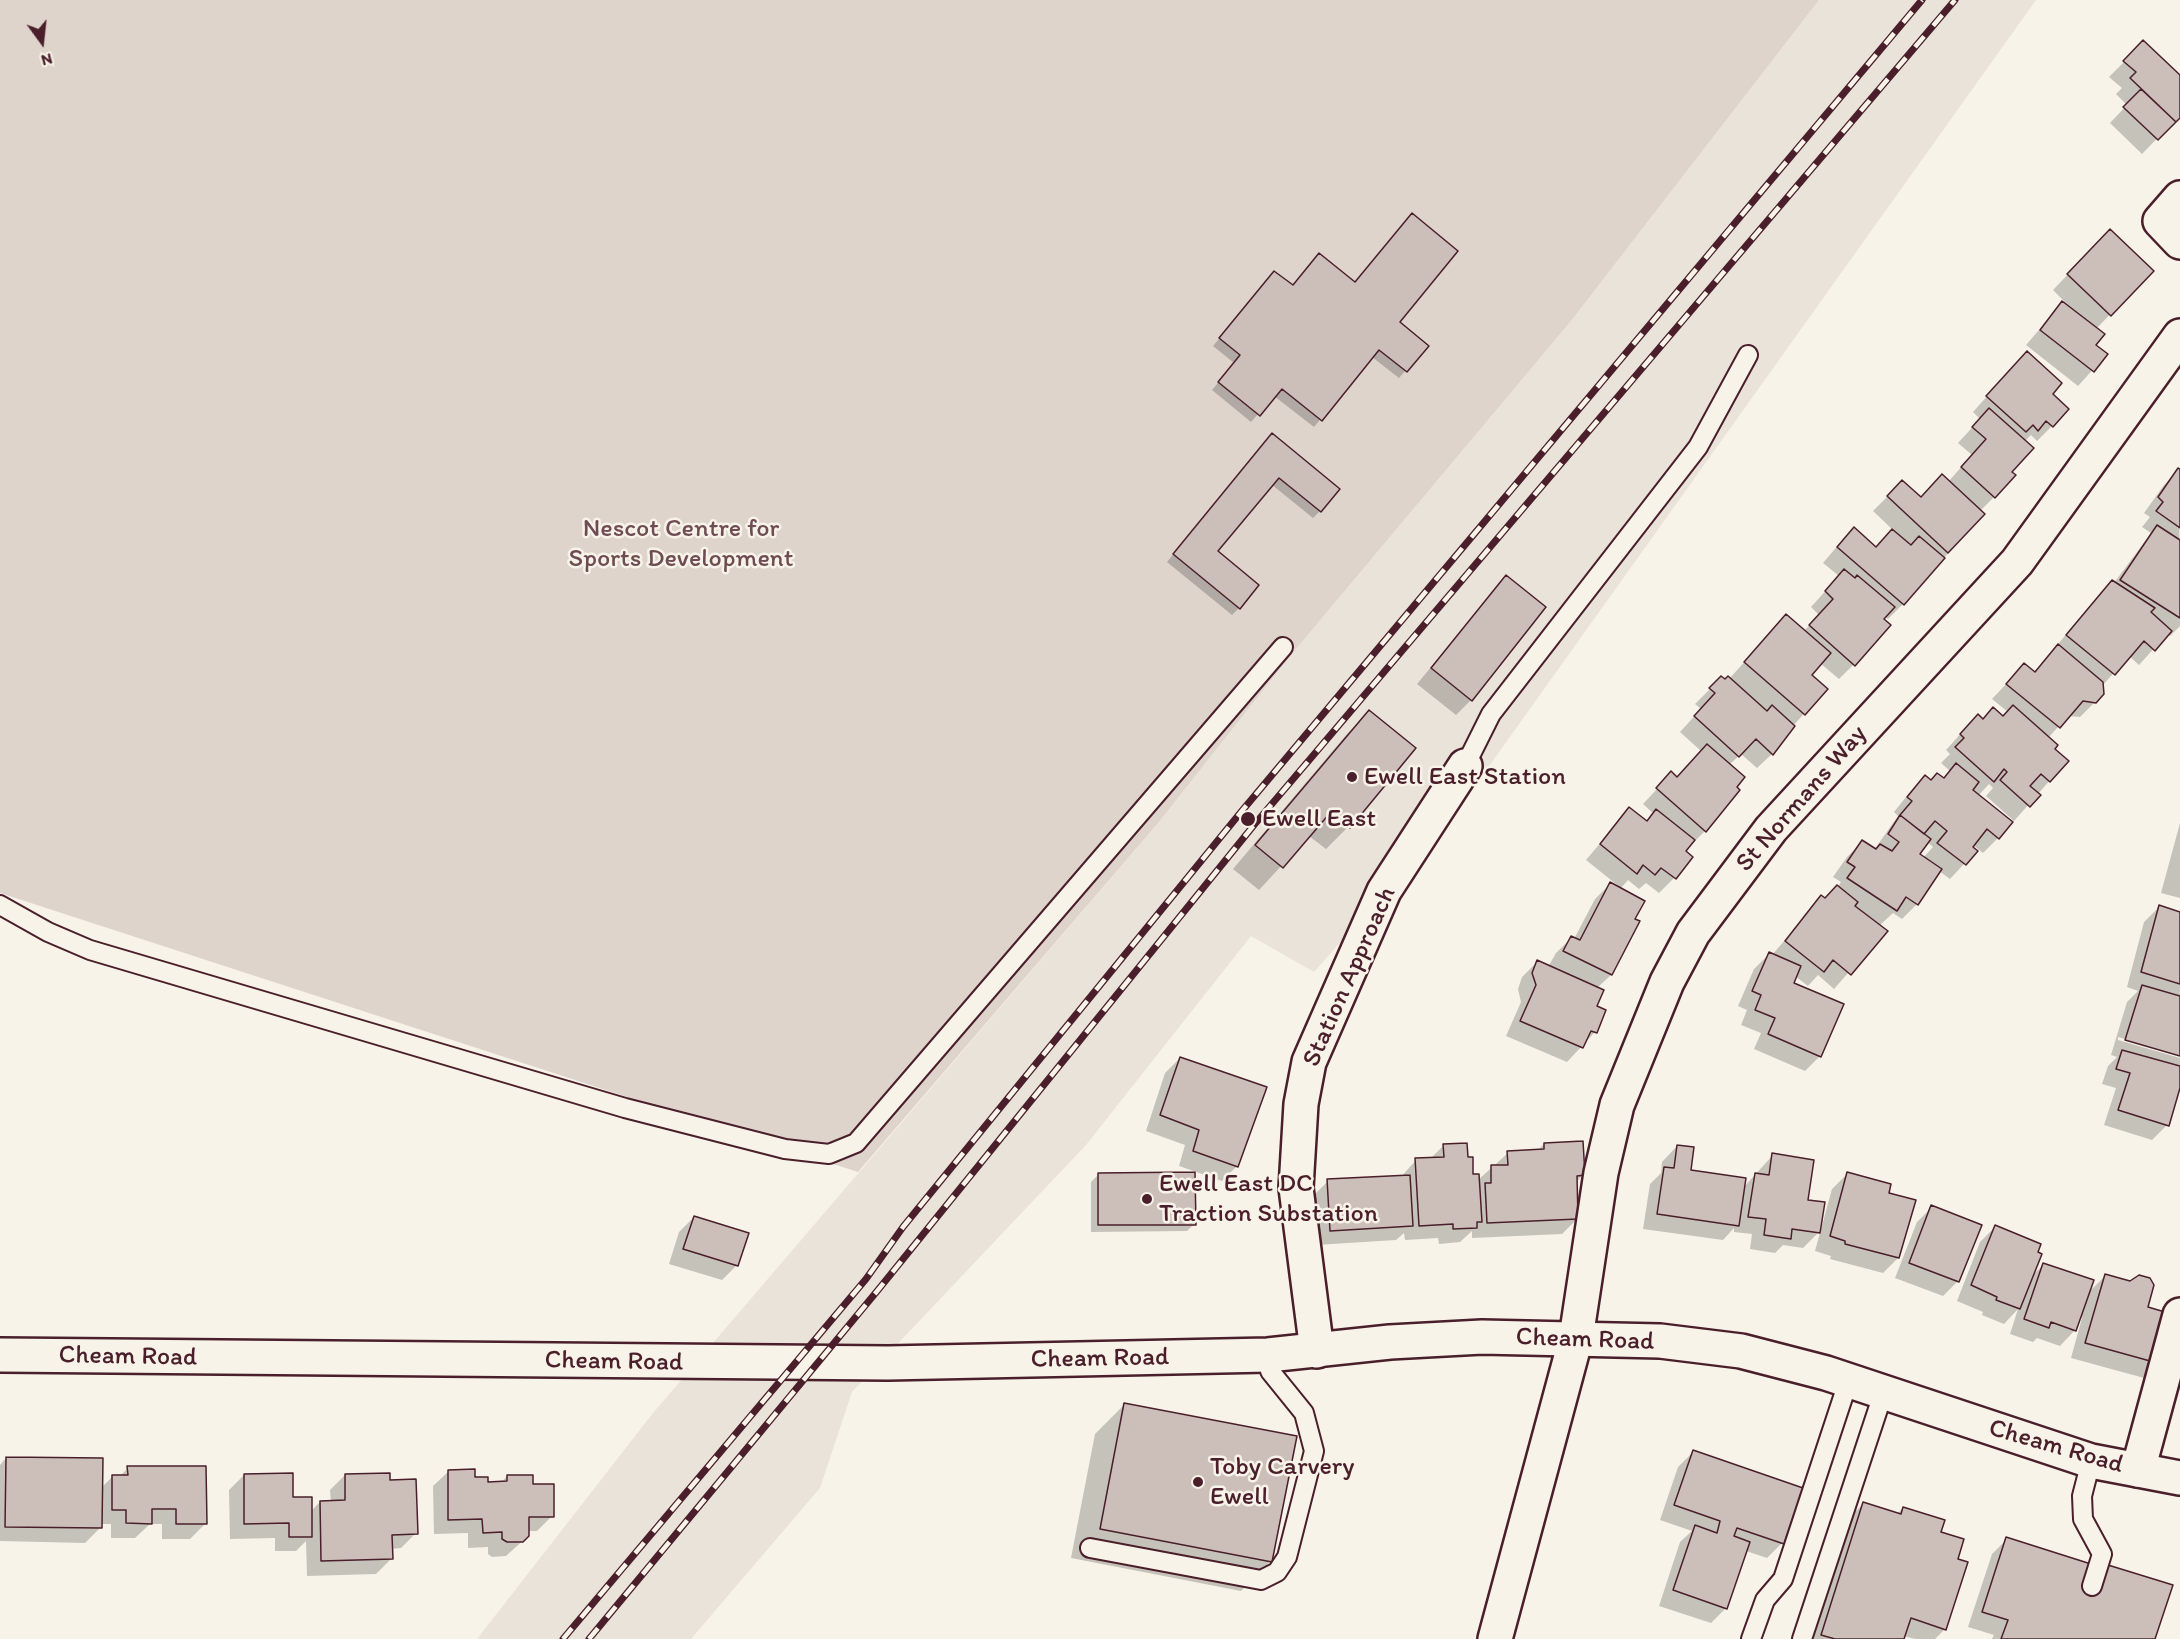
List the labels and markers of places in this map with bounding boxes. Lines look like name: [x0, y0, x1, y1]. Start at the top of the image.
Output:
place label: Ewell East Station: [1364, 761, 1566, 793]
marker: Ewell East Station: [1345, 770, 1359, 784]
place label: Ewell East: [1262, 803, 1376, 835]
marker: Ewell East: [1239, 810, 1257, 828]
place label: Ewell East DC Traction Substation: [1159, 1168, 1378, 1230]
marker: Ewell East DC Traction Substation: [1140, 1192, 1154, 1206]
place label: Toby Carvery Ewell: [1210, 1451, 1354, 1512]
marker: Toby Carvery Ewell: [1191, 1475, 1205, 1489]

